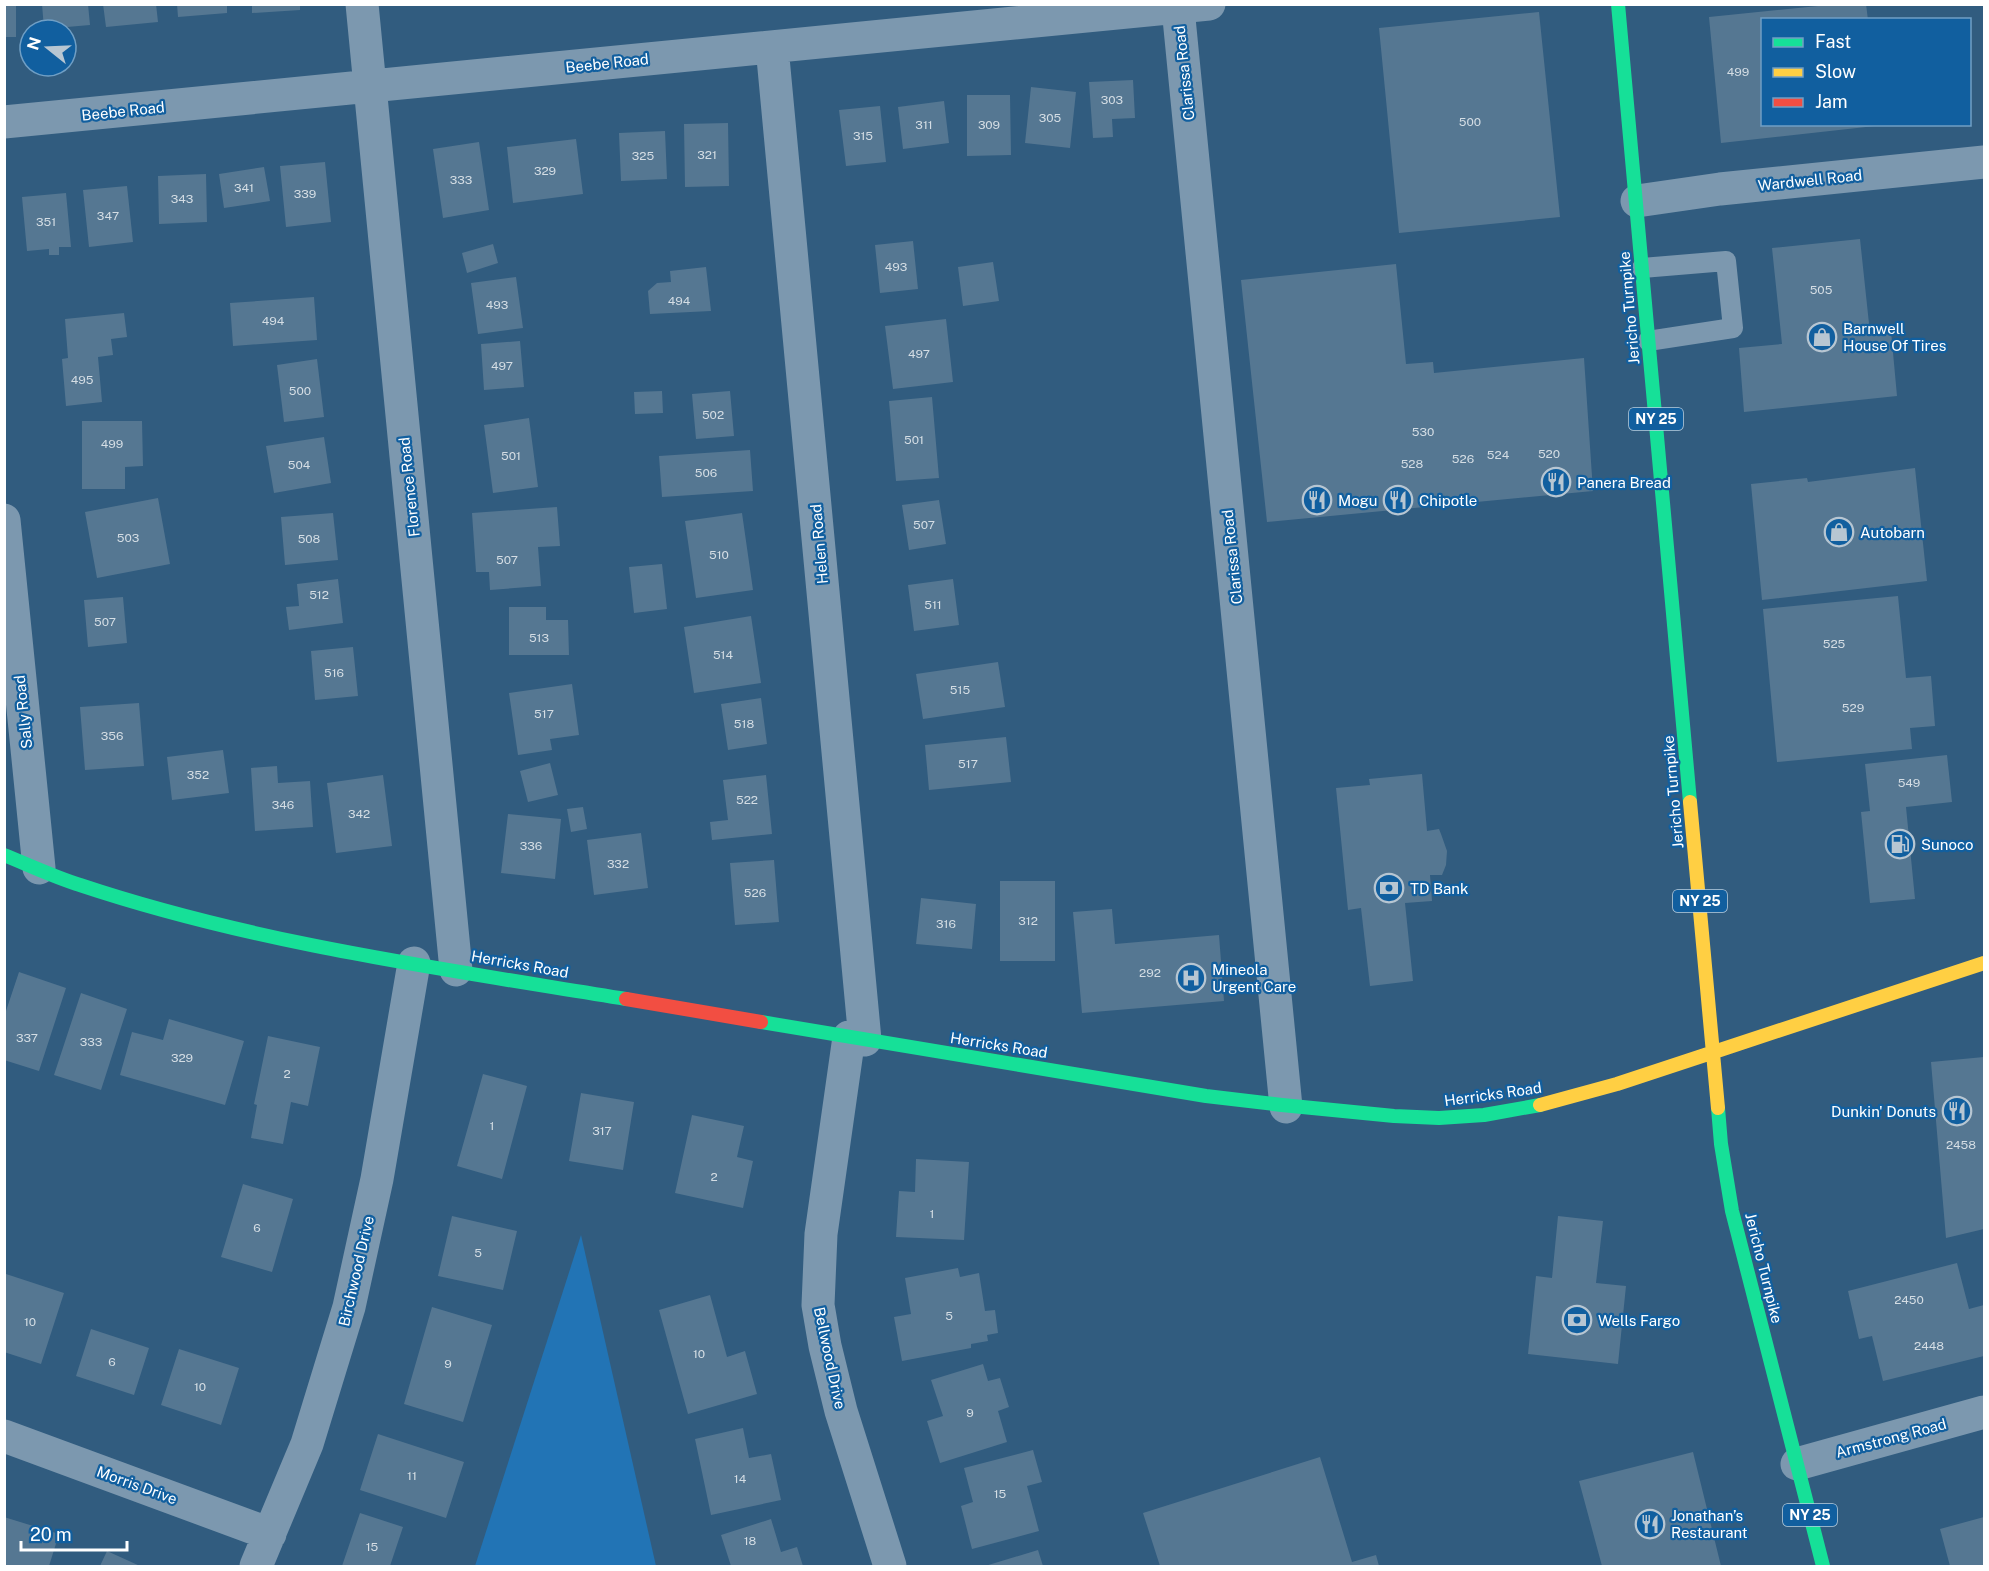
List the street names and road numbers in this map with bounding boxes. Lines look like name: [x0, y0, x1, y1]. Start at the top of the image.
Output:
street label: Clarissa Road: [1171, 25, 1197, 121]
street label: Beebe Road: [565, 50, 649, 76]
street label: Beebe Road: [81, 98, 165, 124]
street label: Wardwell Road: [1757, 166, 1863, 194]
street label: Jericho Turnpike: [1616, 251, 1642, 365]
road number: NY 25: [1629, 408, 1683, 430]
street label: Florence Road: [395, 436, 423, 538]
street label: Helen Road: [807, 503, 831, 585]
street label: Clarissa Road: [1219, 509, 1245, 605]
street label: Sally Road: [11, 674, 35, 750]
street label: Jericho Turnpike: [1660, 735, 1686, 849]
road number: NY 25: [1673, 890, 1727, 912]
street label: Herricks Road: [470, 947, 570, 981]
street label: Herricks Road: [949, 1029, 1049, 1061]
street label: Herricks Road: [1443, 1079, 1543, 1109]
street label: Jericho Turnpike: [1742, 1211, 1786, 1325]
street label: Birchwood Drive: [335, 1214, 377, 1328]
street label: Bellwood Drive: [811, 1305, 849, 1411]
street label: Armstrong Road: [1834, 1415, 1948, 1461]
street label: Morris Drive: [95, 1463, 179, 1507]
road number: NY 25: [1783, 1504, 1837, 1526]

